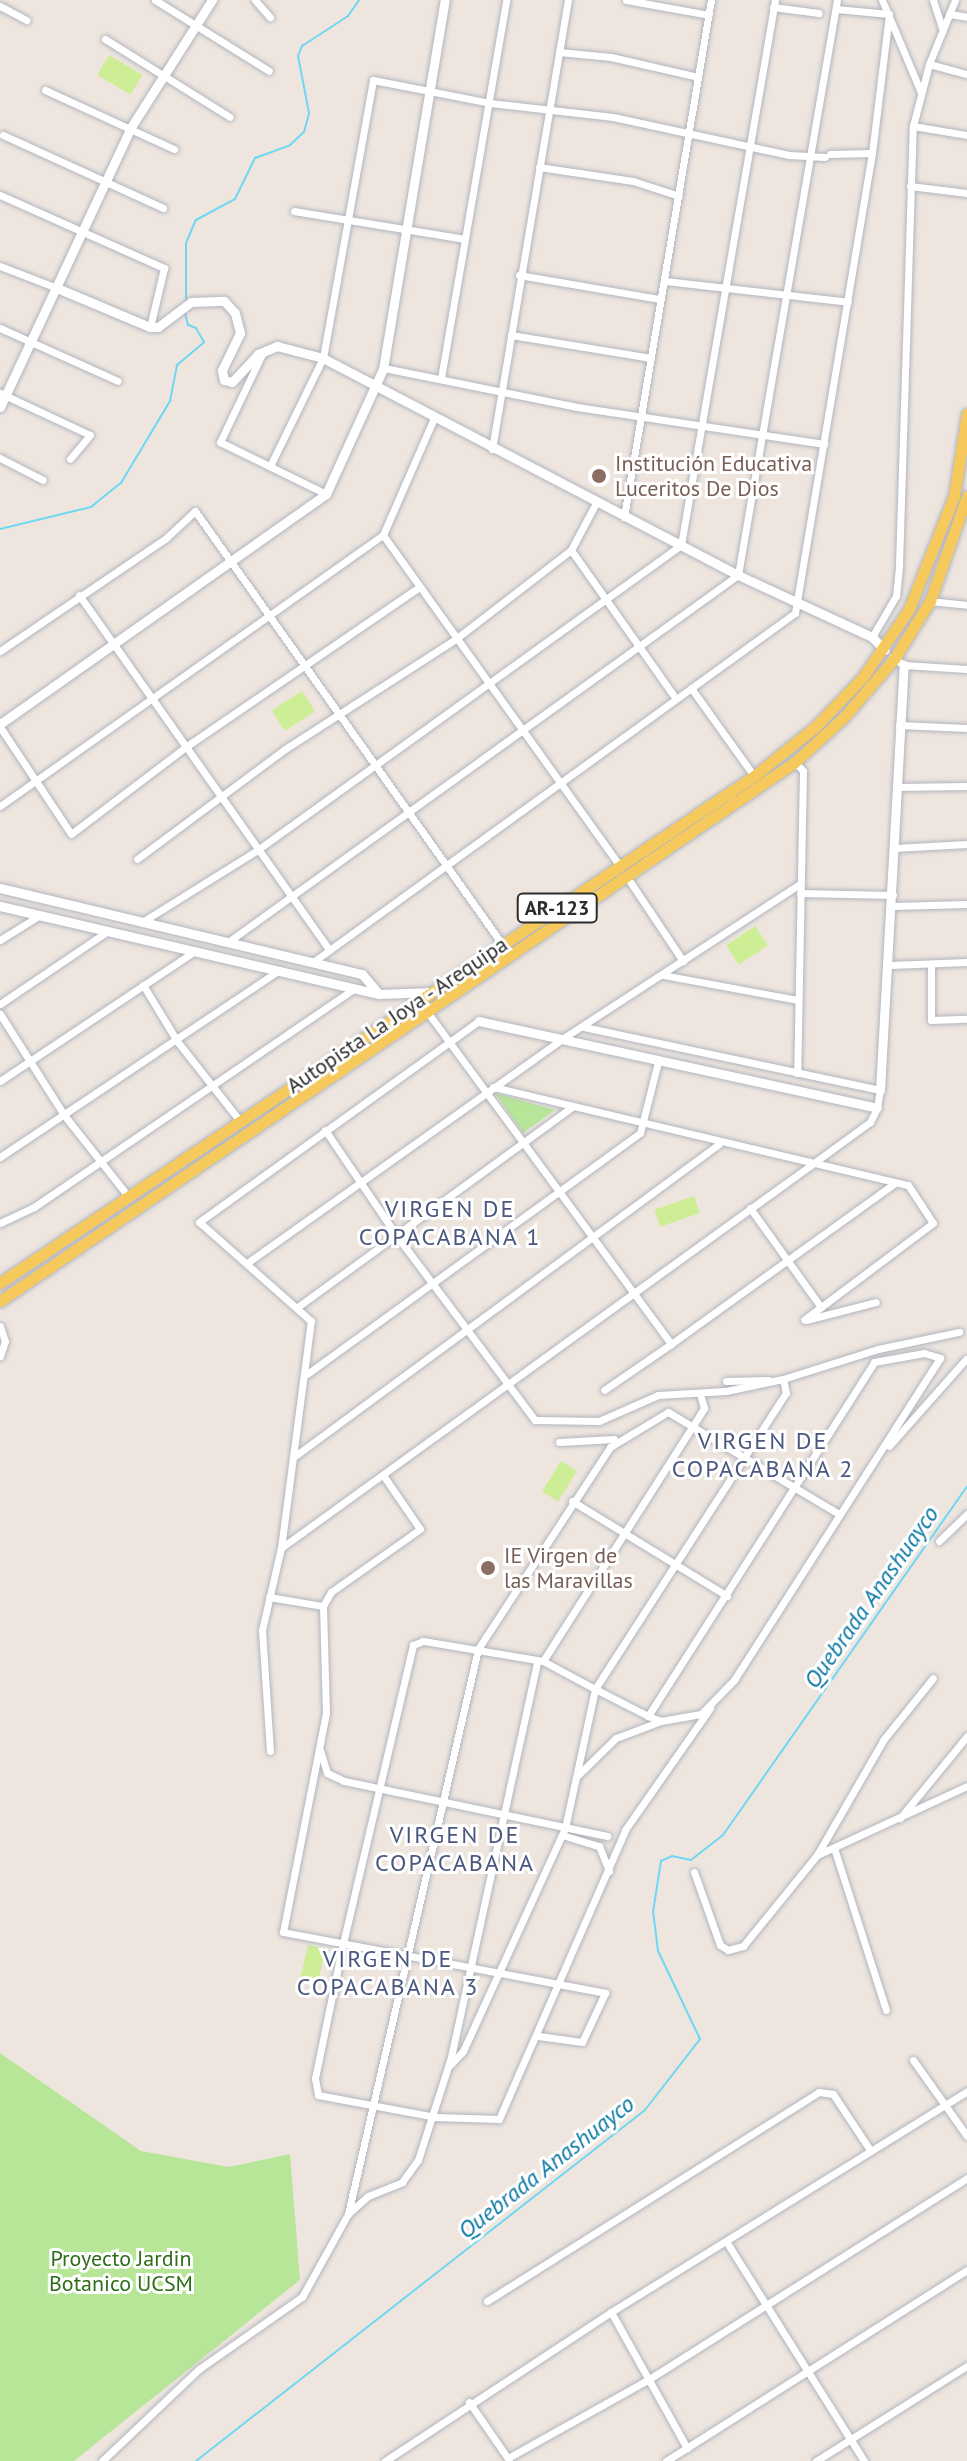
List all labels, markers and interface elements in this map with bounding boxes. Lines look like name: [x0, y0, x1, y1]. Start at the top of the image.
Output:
place label: Institución Educativa Luceritos De Dios: [615, 450, 812, 502]
marker: Institución Educativa Luceritos De Dios: [590, 467, 608, 485]
road number: AR-123: [515, 892, 599, 924]
street label: Autopista La Joya - Arequipa: [280, 930, 514, 1100]
district label: VIRGEN DE COPACABANA 1: [358, 1195, 542, 1251]
district label: VIRGEN DE COPACABANA 2: [671, 1427, 855, 1483]
water label: Quebrada Anashuayco: [797, 1500, 945, 1694]
place label: IE Virgen de las Maravillas: [504, 1542, 633, 1594]
marker: IE Virgen de las Maravillas: [479, 1559, 497, 1577]
district label: VIRGEN DE COPACABANA: [375, 1821, 535, 1877]
district label: VIRGEN DE COPACABANA 3: [296, 1945, 480, 2001]
water label: Quebrada Anashuayco: [452, 2089, 640, 2245]
park label: Proyecto Jardin Botanico UCSM: [49, 2245, 193, 2296]

